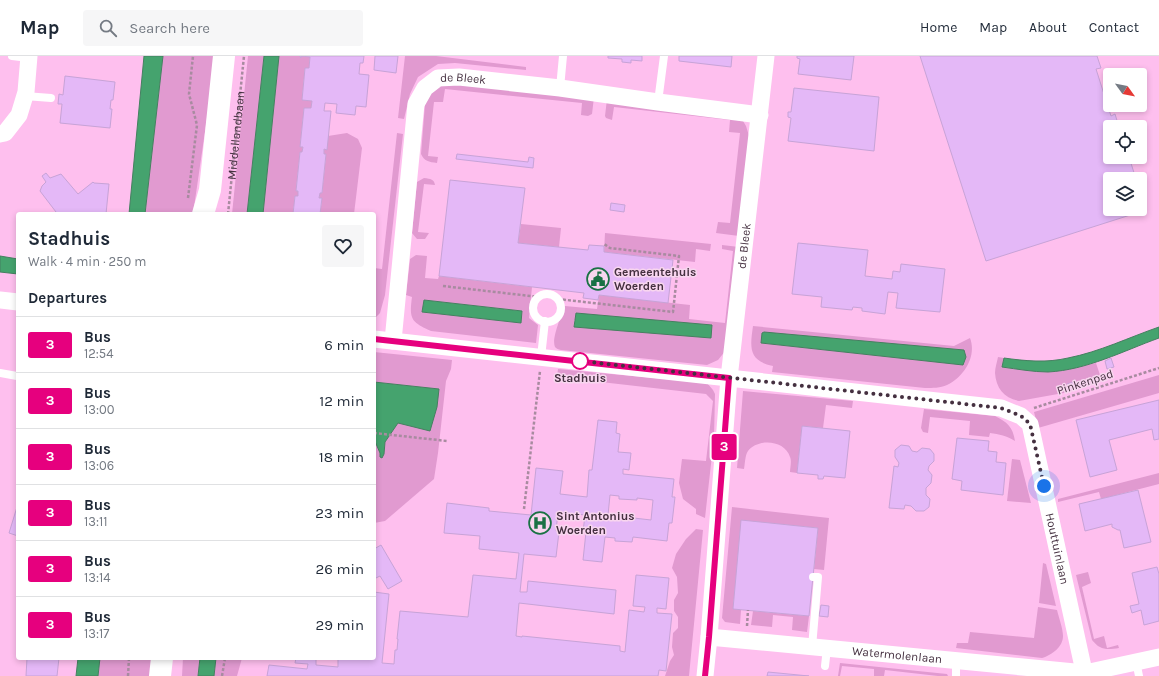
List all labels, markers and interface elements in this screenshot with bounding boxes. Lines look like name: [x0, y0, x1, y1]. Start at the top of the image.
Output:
search box: [83, 10, 363, 46]
text: Map: [20, 17, 59, 39]
icon: search: [97, 17, 119, 39]
text: Search here: [129, 19, 210, 37]
text: Home: [920, 19, 957, 36]
text: Map: [979, 19, 1007, 36]
text: About: [1029, 19, 1067, 36]
text: Contact: [1089, 19, 1139, 36]
north arrow: [1103, 68, 1147, 112]
map controls: [1103, 68, 1147, 216]
street label: de Bleek: [440, 70, 487, 87]
street label: Middellandbaan: [224, 90, 247, 181]
button: locate: [1103, 120, 1147, 164]
button: layers: [1103, 172, 1147, 216]
street label: de Bleek: [735, 222, 754, 270]
button: heart: [322, 225, 364, 267]
text: Stadhuis: [28, 228, 110, 250]
text: Walk · 4 min · 250 m: [28, 254, 146, 269]
place label: Gemeentehuis Woerden: [614, 265, 696, 293]
public building icon: Gemeentehuis Woerden: [585, 266, 611, 292]
text: Departures: [28, 289, 107, 307]
text: Bus: [84, 328, 111, 346]
text: 3: [46, 336, 54, 353]
text: 6 min: [324, 336, 364, 354]
text: 12:54: [84, 346, 113, 361]
marker: Stadhuis: [571, 352, 589, 370]
street label: Pinkenpad: [1055, 366, 1115, 398]
place label: Stadhuis: [554, 371, 606, 385]
text: Bus: [84, 384, 111, 402]
text: 3: [46, 392, 54, 409]
text: 12 min: [319, 392, 364, 410]
text: 13:00: [84, 402, 114, 417]
line badge: 3: [711, 434, 737, 460]
text: 3: [720, 438, 728, 455]
text: Bus: [84, 440, 111, 458]
text: 3: [46, 448, 54, 465]
text: 18 min: [319, 448, 364, 466]
text: 13:06: [84, 458, 114, 473]
your location: [1034, 476, 1054, 496]
text: Bus: [84, 496, 111, 514]
text: 3: [46, 504, 54, 521]
text: 23 min: [315, 504, 364, 522]
place label: Sint Antonius Woerden: [556, 509, 635, 537]
hospital icon: Sint Antonius Woerden: [527, 510, 553, 536]
street label: Houttuinlaan: [1043, 512, 1072, 586]
text: 13:11: [84, 514, 108, 529]
text: Bus: [84, 552, 111, 570]
text: 3: [46, 560, 54, 577]
text: 26 min: [316, 560, 364, 578]
text: 13:14: [84, 570, 111, 585]
text: Bus: [84, 608, 111, 626]
text: 3: [46, 616, 54, 633]
text: 29 min: [315, 616, 364, 634]
text: 13:17: [84, 626, 109, 641]
street label: Watermolenlaan: [851, 644, 943, 666]

